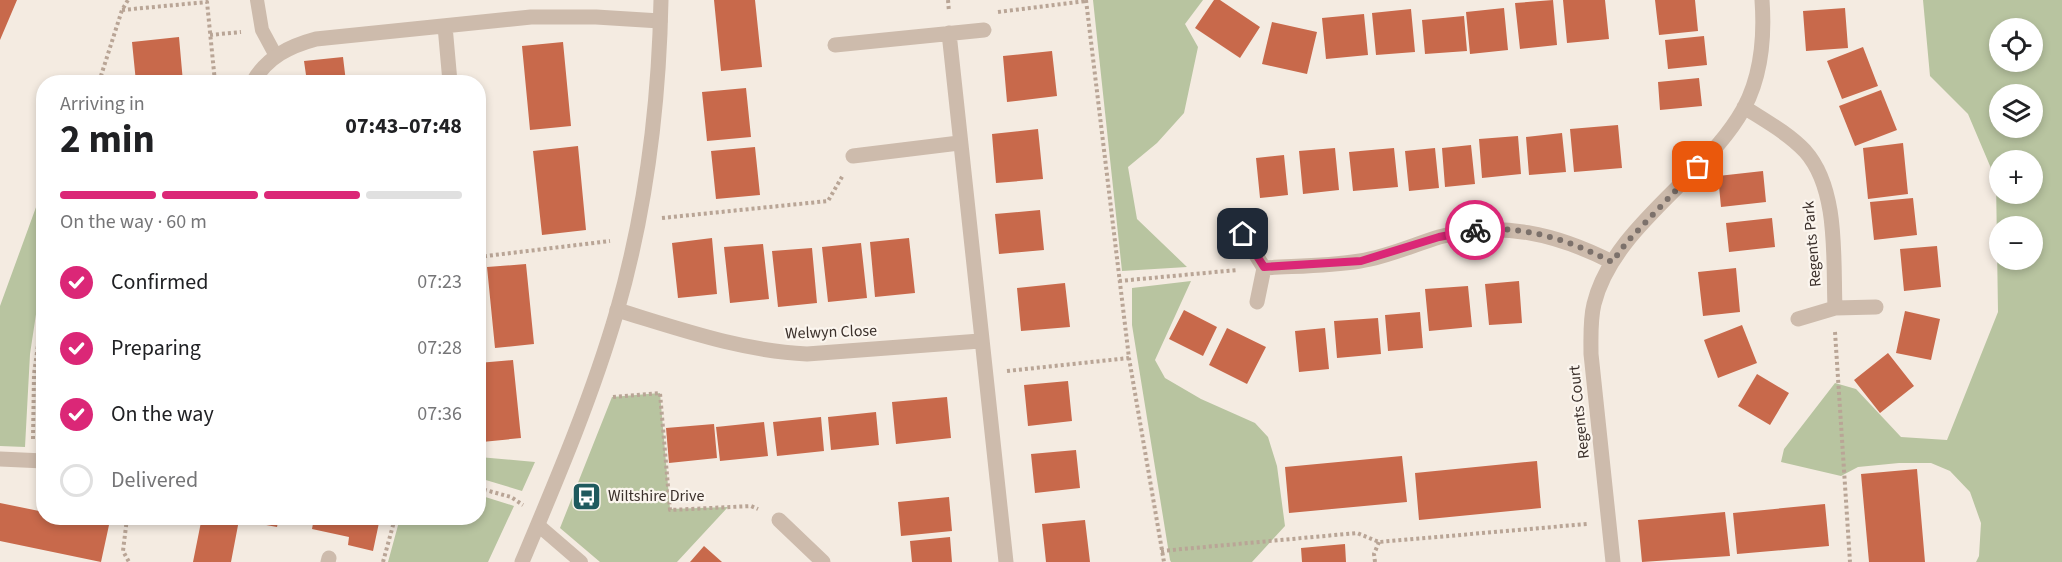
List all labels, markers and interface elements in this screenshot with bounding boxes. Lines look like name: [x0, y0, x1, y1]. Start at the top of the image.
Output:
map controls: [1989, 18, 2043, 270]
button: locate: [1989, 18, 2043, 72]
button: layers: [1989, 84, 2043, 138]
text: Arriving in: [60, 90, 145, 118]
text: 07:43–07:48: [345, 110, 462, 142]
text: 2 min: [60, 112, 155, 168]
pin: [1672, 141, 1723, 192]
icon: bag: [1681, 150, 1714, 183]
button: +: [1989, 150, 2043, 204]
courier: [1445, 200, 1505, 260]
street label: Regents Park: [1797, 200, 1827, 288]
text: On the way · 60 m: [60, 208, 207, 236]
pin: [1217, 208, 1268, 259]
icon: bike: [1459, 214, 1492, 247]
button: −: [1989, 216, 2043, 270]
icon: home: [1226, 217, 1259, 250]
icon: check: [60, 266, 93, 299]
text: Confirmed: [111, 266, 208, 298]
text: 07:23: [417, 268, 462, 296]
street label: Welwyn Close: [785, 319, 877, 345]
icon: check: [60, 332, 93, 365]
text: Preparing: [111, 332, 201, 364]
text: 07:28: [417, 334, 462, 362]
street label: Regents Court: [1563, 364, 1595, 460]
icon: check: [60, 398, 93, 431]
text: On the way: [111, 398, 214, 430]
text: 07:36: [417, 400, 462, 428]
text: Delivered: [111, 464, 198, 496]
bus stop icon: Wiltshire Drive: [571, 480, 603, 512]
place label: Wiltshire Drive: [608, 485, 704, 507]

